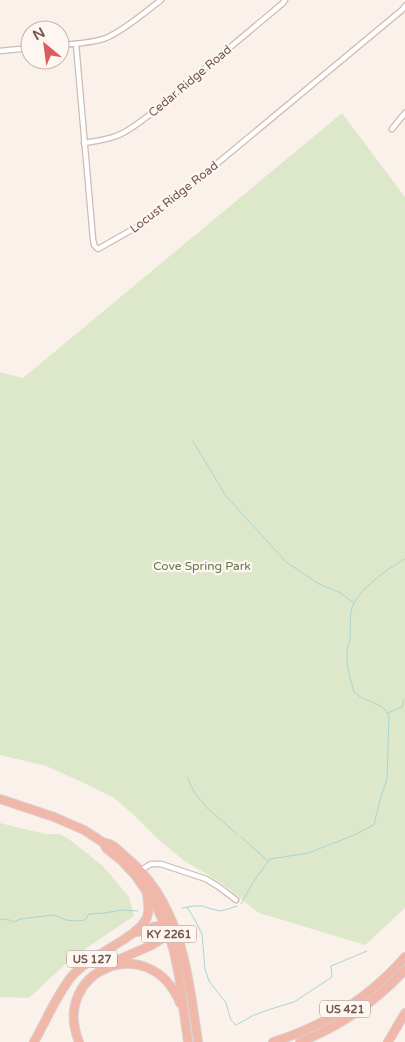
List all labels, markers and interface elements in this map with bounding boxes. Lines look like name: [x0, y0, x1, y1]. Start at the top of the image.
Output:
north arrow: [20, 20, 70, 70]
text: N: [30, 24, 48, 44]
street label: Cedar Ridge Road: [146, 42, 234, 120]
street label: Locust Ridge Road: [127, 158, 221, 236]
park label: Cove Spring Park: [153, 559, 251, 573]
road number: KY 2261: [142, 926, 196, 942]
road number: US 127: [67, 951, 117, 968]
road number: US 421: [320, 1001, 370, 1018]

